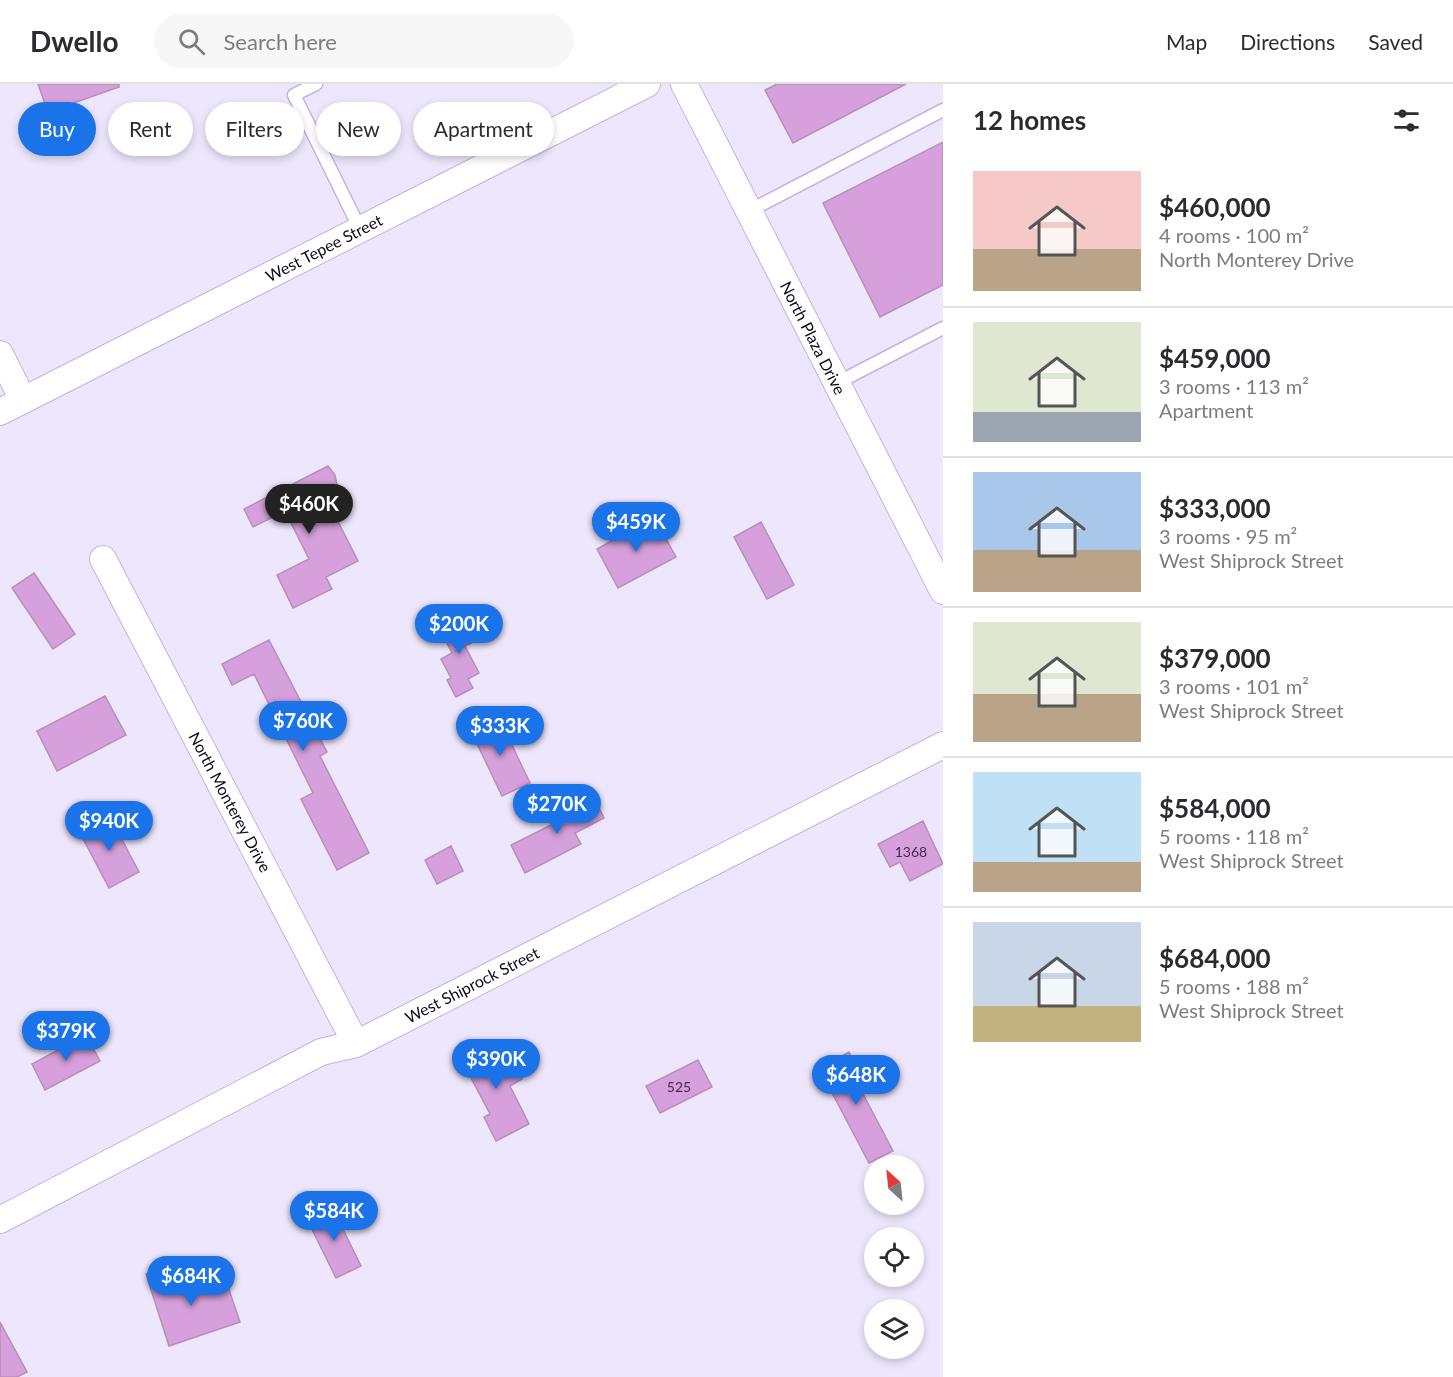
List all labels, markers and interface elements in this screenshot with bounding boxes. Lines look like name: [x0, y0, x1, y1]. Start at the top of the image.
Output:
search box: [154, 14, 574, 68]
text: Dwello: [30, 24, 118, 58]
icon: search: [175, 25, 208, 58]
text: Search here: [223, 28, 337, 55]
text: Map: [1166, 29, 1207, 54]
text: Directions: [1240, 29, 1335, 54]
text: Saved: [1368, 29, 1423, 54]
chip: Buy: [18, 102, 96, 156]
chip: Rent: [108, 102, 193, 156]
chip: Filters: [205, 102, 304, 156]
chip: New: [316, 102, 401, 156]
chip: Apartment: [413, 102, 554, 156]
text: 12 homes: [973, 104, 1086, 136]
icon: filters: [1390, 104, 1423, 137]
text: $460,000: [1159, 191, 1271, 223]
icon: home: [1021, 195, 1093, 267]
street label: West Tepee Street: [262, 210, 386, 285]
text: 4 rooms · 100 m²: [1159, 223, 1309, 247]
text: North Monterey Drive: [1159, 247, 1354, 271]
street label: North Plaza Drive: [777, 278, 850, 397]
text: $459,000: [1159, 342, 1271, 374]
icon: home: [1021, 346, 1093, 418]
text: 3 rooms · 113 m²: [1159, 374, 1309, 398]
text: Apartment: [1159, 398, 1253, 422]
pin: $460K: [267, 484, 351, 535]
text: $460K: [279, 491, 339, 515]
text: $333,000: [1159, 492, 1271, 524]
icon: home: [1021, 496, 1093, 568]
pin: $459K: [594, 502, 678, 553]
text: $459K: [606, 509, 666, 533]
text: 3 rooms · 95 m²: [1159, 524, 1297, 548]
text: West Shiprock Street: [1159, 548, 1344, 572]
pin: $200K: [417, 604, 501, 655]
text: $200K: [429, 611, 489, 635]
text: $379,000: [1159, 642, 1271, 674]
icon: home: [1021, 646, 1093, 718]
text: 3 rooms · 101 m²: [1159, 674, 1309, 698]
text: West Shiprock Street: [1159, 698, 1344, 722]
pin: $760K: [261, 701, 345, 752]
pin: $333K: [458, 706, 542, 757]
text: $760K: [273, 708, 333, 732]
text: $333K: [470, 713, 530, 737]
street label: North Monterey Drive: [185, 728, 275, 875]
pin: $270K: [515, 784, 599, 835]
text: $270K: [527, 791, 587, 815]
text: $584,000: [1159, 792, 1271, 824]
icon: home: [1021, 796, 1093, 868]
pin: $940K: [67, 801, 151, 852]
text: $940K: [79, 808, 139, 832]
text: 5 rooms · 118 m²: [1159, 824, 1309, 848]
house number: 1368: [895, 843, 927, 860]
text: West Shiprock Street: [1159, 848, 1344, 872]
street label: West Shiprock Street: [402, 942, 542, 1027]
text: $684,000: [1159, 942, 1271, 974]
icon: home: [1021, 946, 1093, 1018]
text: 5 rooms · 188 m²: [1159, 974, 1309, 998]
text: West Shiprock Street: [1159, 998, 1344, 1022]
pin: $379K: [24, 1011, 108, 1062]
text: $379K: [36, 1018, 96, 1042]
pin: $390K: [454, 1039, 538, 1090]
text: $390K: [466, 1046, 526, 1070]
pin: $648K: [814, 1055, 898, 1106]
text: $648K: [826, 1062, 886, 1086]
house number: 525: [667, 1078, 691, 1095]
north arrow: [864, 1155, 924, 1215]
map controls: [864, 1155, 924, 1359]
pin: $584K: [292, 1191, 376, 1242]
text: $584K: [304, 1198, 364, 1222]
button: locate: [864, 1227, 924, 1287]
pin: $684K: [149, 1256, 233, 1307]
text: $684K: [161, 1263, 221, 1287]
button: layers: [864, 1299, 924, 1359]

